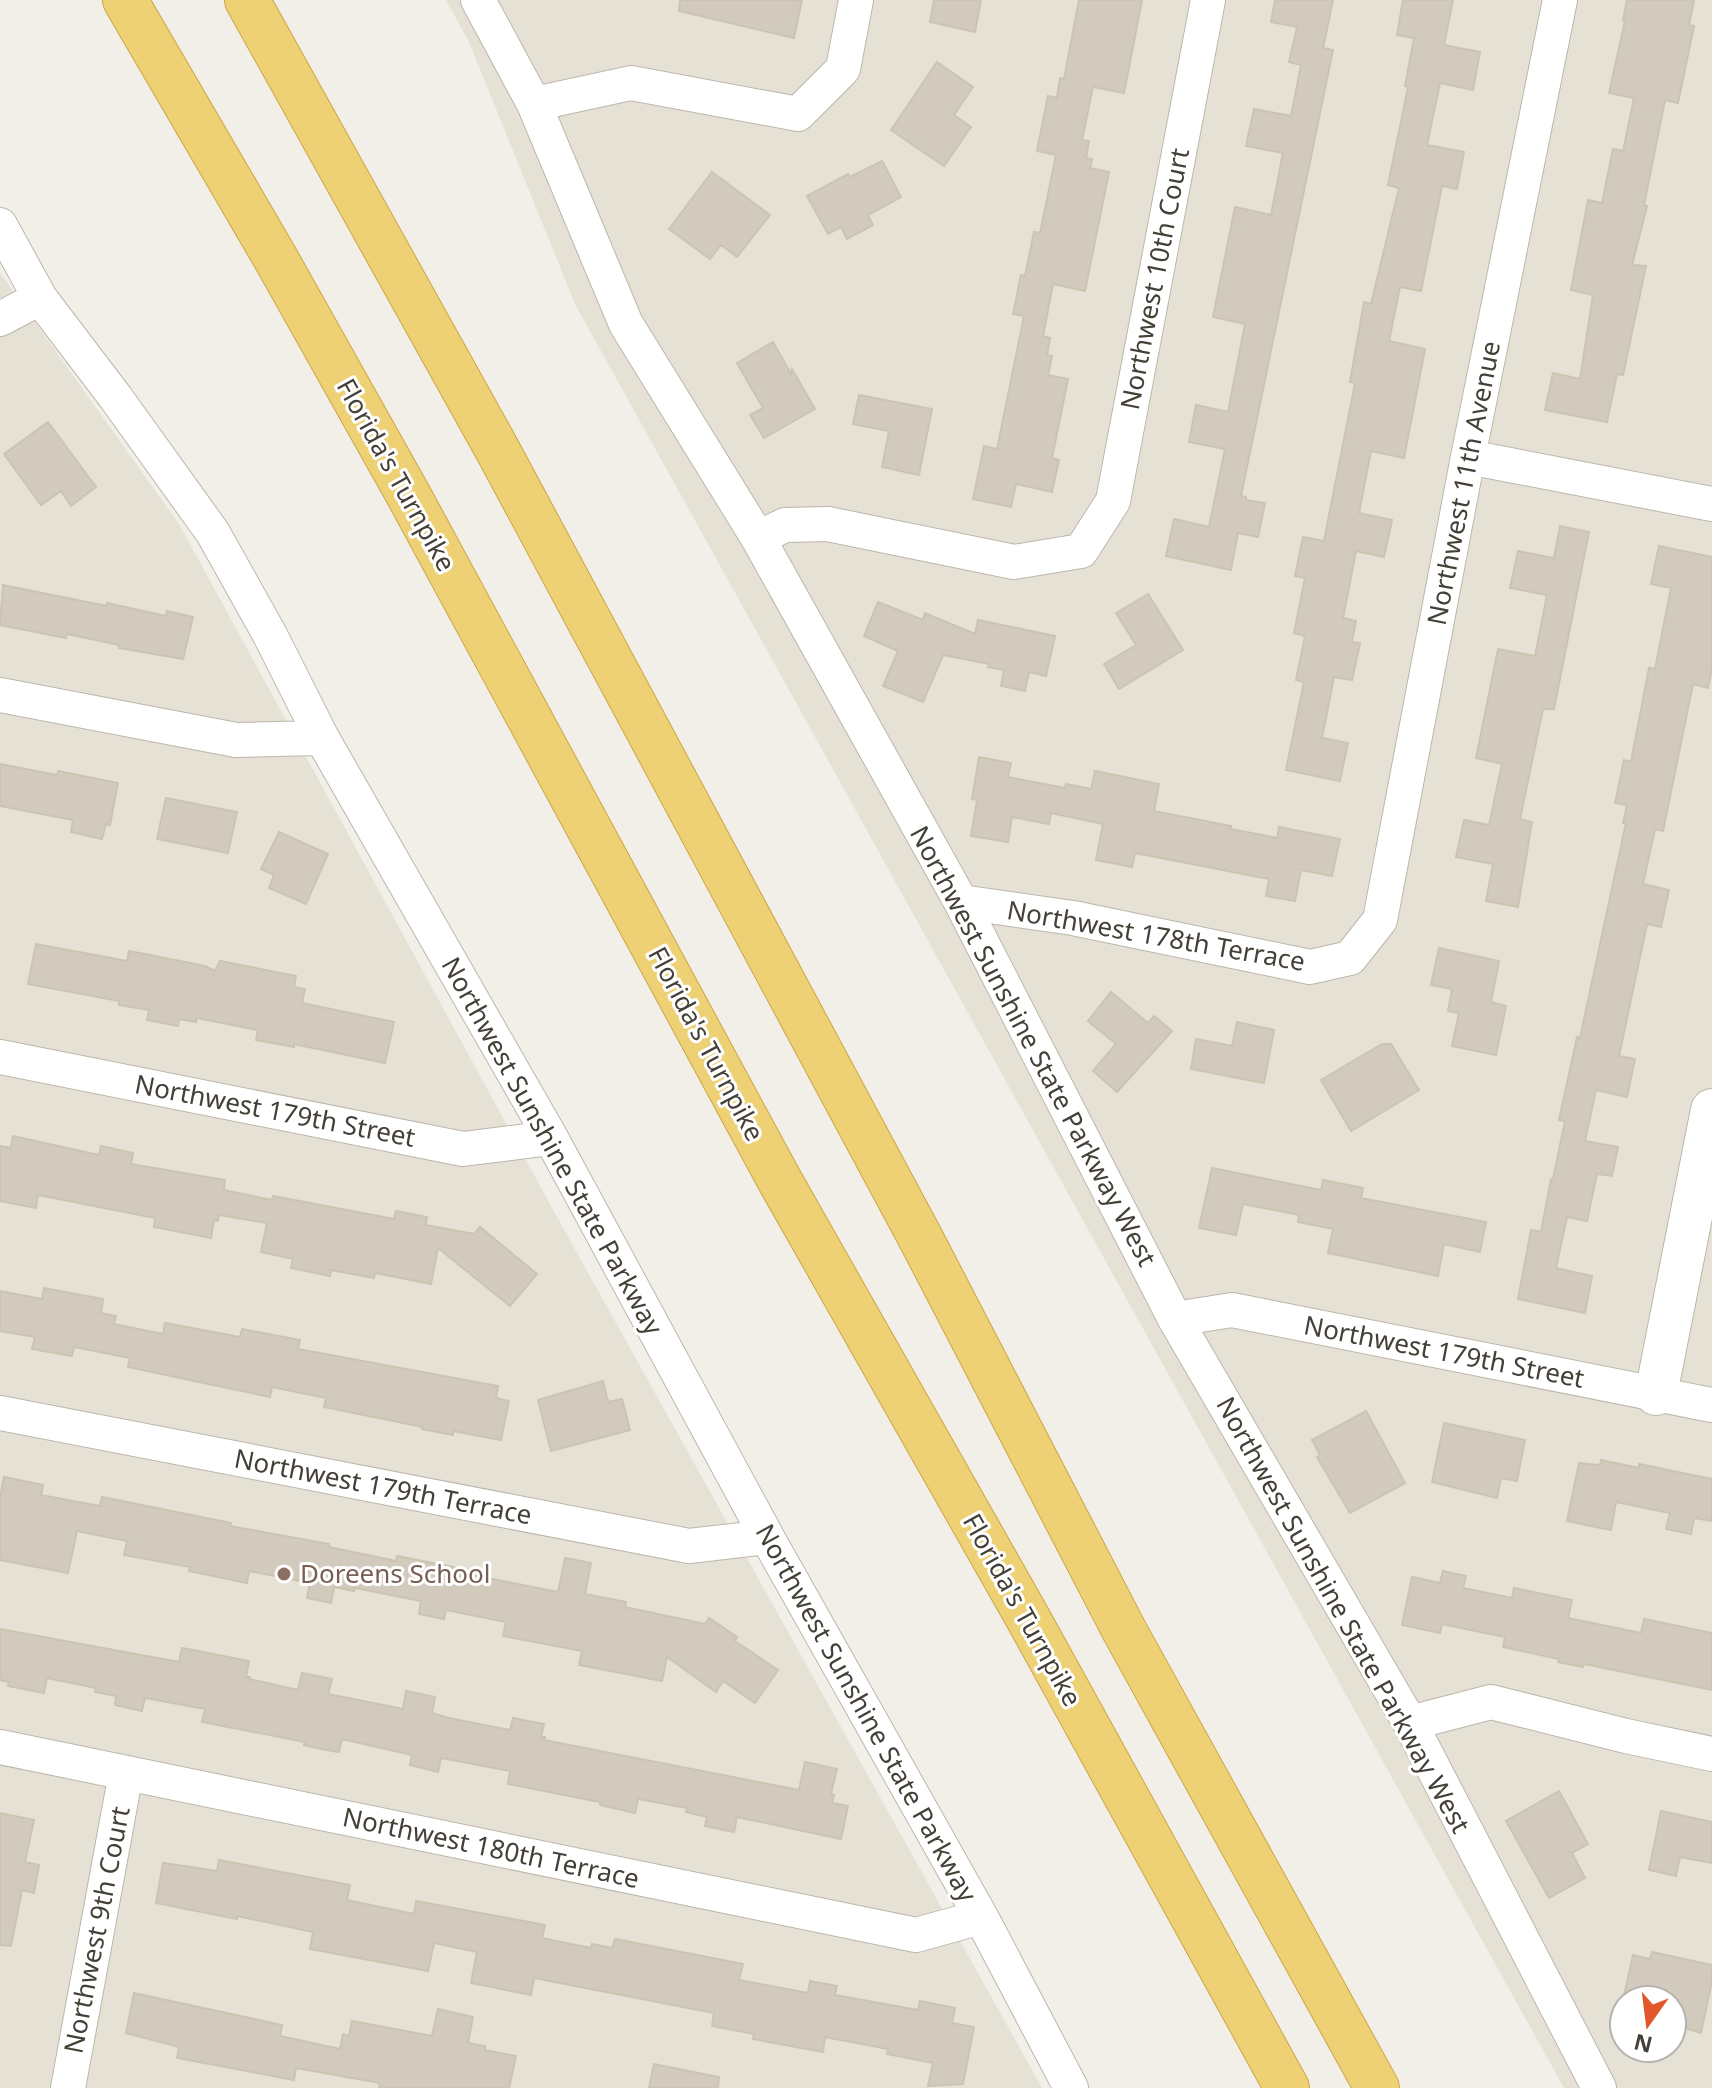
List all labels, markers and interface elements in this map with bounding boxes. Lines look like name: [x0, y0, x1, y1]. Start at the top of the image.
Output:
street label: Northwest 10th Court: [1111, 145, 1197, 413]
street label: Northwest 11th Avenue: [1418, 338, 1508, 628]
street label: Florida's Turnpike: [329, 372, 465, 577]
street label: Northwest Sunshine State Parkway West: [902, 819, 1166, 1272]
street label: Northwest 178th Terrace: [1004, 891, 1308, 979]
street label: Florida's Turnpike: [640, 940, 773, 1147]
street label: Northwest Sunshine State Parkway: [434, 950, 672, 1342]
street label: Northwest 179th Street: [132, 1065, 418, 1155]
street label: Northwest 179th Street: [1301, 1306, 1587, 1396]
street label: Northwest Sunshine State Parkway West: [1208, 1390, 1479, 1839]
street label: Northwest 179th Terrace: [231, 1440, 535, 1533]
street label: Florida's Turnpike: [955, 1507, 1091, 1712]
street label: Northwest Sunshine State Parkway: [748, 1517, 986, 1909]
place label: Doreens School: [300, 1555, 491, 1591]
marker: Doreens School: [275, 1565, 293, 1583]
street label: Northwest 180th Terrace: [340, 1798, 643, 1896]
street label: Northwest 9th Court: [54, 1803, 138, 2056]
north arrow: [1608, 1984, 1688, 2064]
text: N: [1631, 2028, 1655, 2061]

